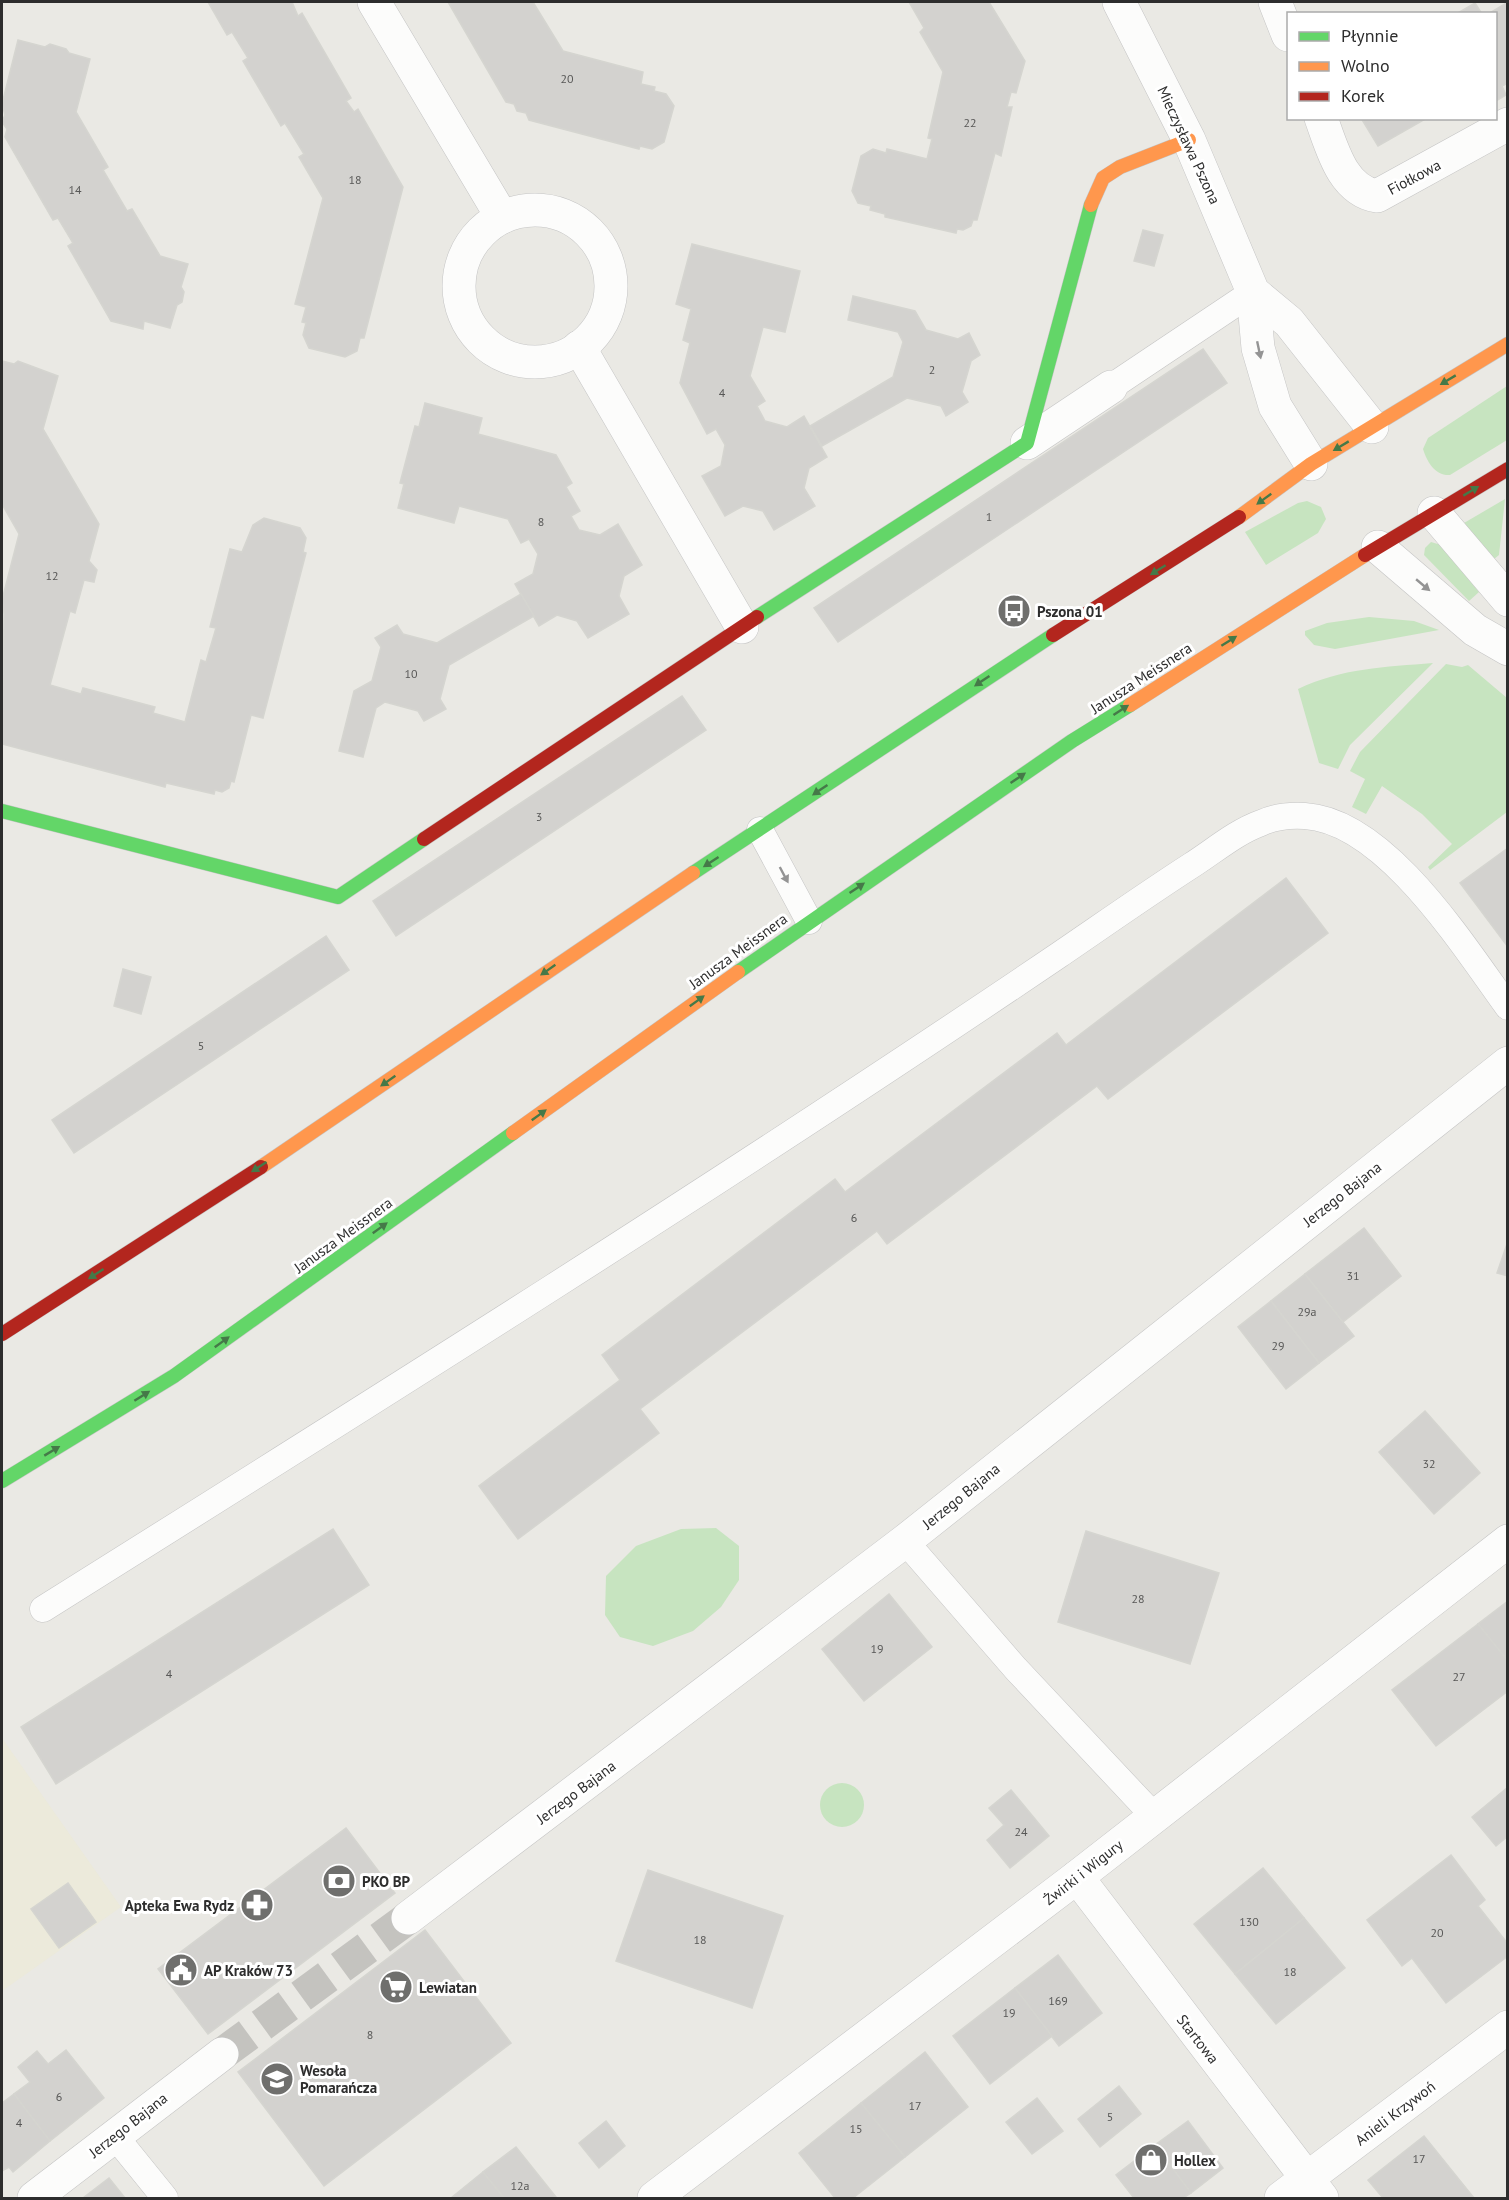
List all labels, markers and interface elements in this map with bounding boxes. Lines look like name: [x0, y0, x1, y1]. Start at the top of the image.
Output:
legend: [1287, 12, 1497, 120]
text: Płynnie: [1341, 24, 1398, 47]
text: Wolno: [1341, 54, 1390, 77]
house number: 20: [560, 71, 574, 86]
street label: Mieczysława Pszona: [1153, 83, 1225, 207]
text: Korek: [1341, 84, 1385, 107]
house number: 22: [963, 115, 977, 130]
street label: Fiołkowa: [1384, 155, 1444, 199]
house number: 18: [348, 172, 362, 187]
house number: 14: [68, 182, 82, 197]
one-way arrow: [1255, 341, 1264, 360]
house number: 2: [929, 362, 935, 377]
one-way arrow: [1440, 375, 1456, 386]
house number: 4: [719, 385, 726, 400]
one-way arrow: [1333, 440, 1349, 451]
one-way arrow: [1463, 486, 1480, 496]
one-way arrow: [1256, 493, 1272, 505]
house number: 1: [986, 509, 992, 524]
house number: 8: [538, 514, 544, 529]
one-way arrow: [1150, 565, 1166, 576]
house number: 12: [45, 568, 59, 583]
one-way arrow: [1415, 578, 1430, 591]
bus stop icon: Pszona 01: [996, 593, 1032, 629]
place label: Pszona 01: [1037, 602, 1103, 621]
one-way arrow: [1221, 636, 1237, 647]
street label: Janusza Meissnera: [1086, 638, 1195, 718]
house number: 10: [404, 666, 418, 681]
one-way arrow: [974, 676, 991, 687]
one-way arrow: [1113, 704, 1129, 715]
one-way arrow: [1010, 772, 1026, 784]
one-way arrow: [812, 784, 828, 795]
house number: 3: [536, 809, 542, 824]
one-way arrow: [703, 856, 719, 867]
one-way arrow: [779, 867, 789, 884]
one-way arrow: [849, 882, 866, 893]
street label: Janusza Meissnera: [684, 909, 791, 994]
one-way arrow: [541, 964, 557, 976]
one-way arrow: [689, 995, 705, 1007]
house number: 5: [198, 1038, 204, 1053]
one-way arrow: [380, 1075, 396, 1086]
one-way arrow: [531, 1109, 546, 1121]
street label: Jerzego Bajana: [1298, 1157, 1385, 1231]
one-way arrow: [251, 1162, 268, 1173]
street label: Janusza Meissnera: [289, 1193, 396, 1278]
house number: 6: [851, 1210, 857, 1225]
one-way arrow: [372, 1222, 388, 1234]
one-way arrow: [88, 1268, 104, 1279]
house number: 31: [1346, 1268, 1360, 1283]
house number: 29a: [1297, 1304, 1317, 1319]
one-way arrow: [213, 1336, 229, 1348]
house number: 29: [1271, 1338, 1285, 1353]
one-way arrow: [134, 1390, 150, 1401]
one-way arrow: [44, 1445, 60, 1456]
house number: 32: [1422, 1456, 1436, 1471]
street label: Jerzego Bajana: [918, 1459, 1004, 1534]
house number: 28: [1131, 1591, 1145, 1606]
house number: 19: [870, 1641, 884, 1656]
house number: 4: [166, 1666, 173, 1681]
house number: 27: [1452, 1669, 1466, 1684]
street label: Jerzego Bajana: [532, 1756, 619, 1829]
house number: 24: [1014, 1824, 1028, 1839]
street label: Żwirki i Wigury: [1040, 1835, 1126, 1909]
bank icon: PKO BP: [321, 1863, 357, 1899]
place label: PKO BP: [362, 1872, 411, 1891]
pharmacy icon: Apteka Ewa Rydz: [239, 1887, 275, 1923]
place label: Apteka Ewa Rydz: [125, 1896, 234, 1915]
house number: 130: [1239, 1914, 1259, 1929]
house number: 20: [1430, 1925, 1444, 1940]
house number: 18: [693, 1932, 707, 1947]
public building icon: AP Kraków 73: [163, 1952, 199, 1988]
place label: AP Kraków 73: [204, 1961, 293, 1980]
house number: 18: [1283, 1964, 1297, 1979]
supermarket icon: Lewiatan: [378, 1969, 414, 2005]
place label: Lewiatan: [419, 1978, 477, 1997]
house number: 169: [1048, 1993, 1068, 2008]
house number: 19: [1002, 2005, 1016, 2020]
street label: Startowa: [1173, 2011, 1223, 2067]
house number: 8: [367, 2027, 373, 2042]
school or university icon: Wesoła Pomarańcza: [259, 2061, 295, 2097]
place label: Wesoła Pomarańcza: [300, 2061, 377, 2097]
street label: Anieli Krzywoń: [1351, 2077, 1439, 2149]
street label: Jerzego Bajana: [84, 2088, 171, 2162]
house number: 6: [56, 2089, 62, 2104]
house number: 17: [908, 2098, 922, 2113]
house number: 5: [1107, 2109, 1113, 2124]
house number: 4: [16, 2115, 23, 2130]
house number: 15: [849, 2121, 863, 2136]
shop icon: Hollex: [1133, 2142, 1169, 2178]
place label: Hollex: [1174, 2151, 1216, 2170]
house number: 17: [1412, 2151, 1426, 2166]
house number: 12a: [510, 2178, 530, 2193]

